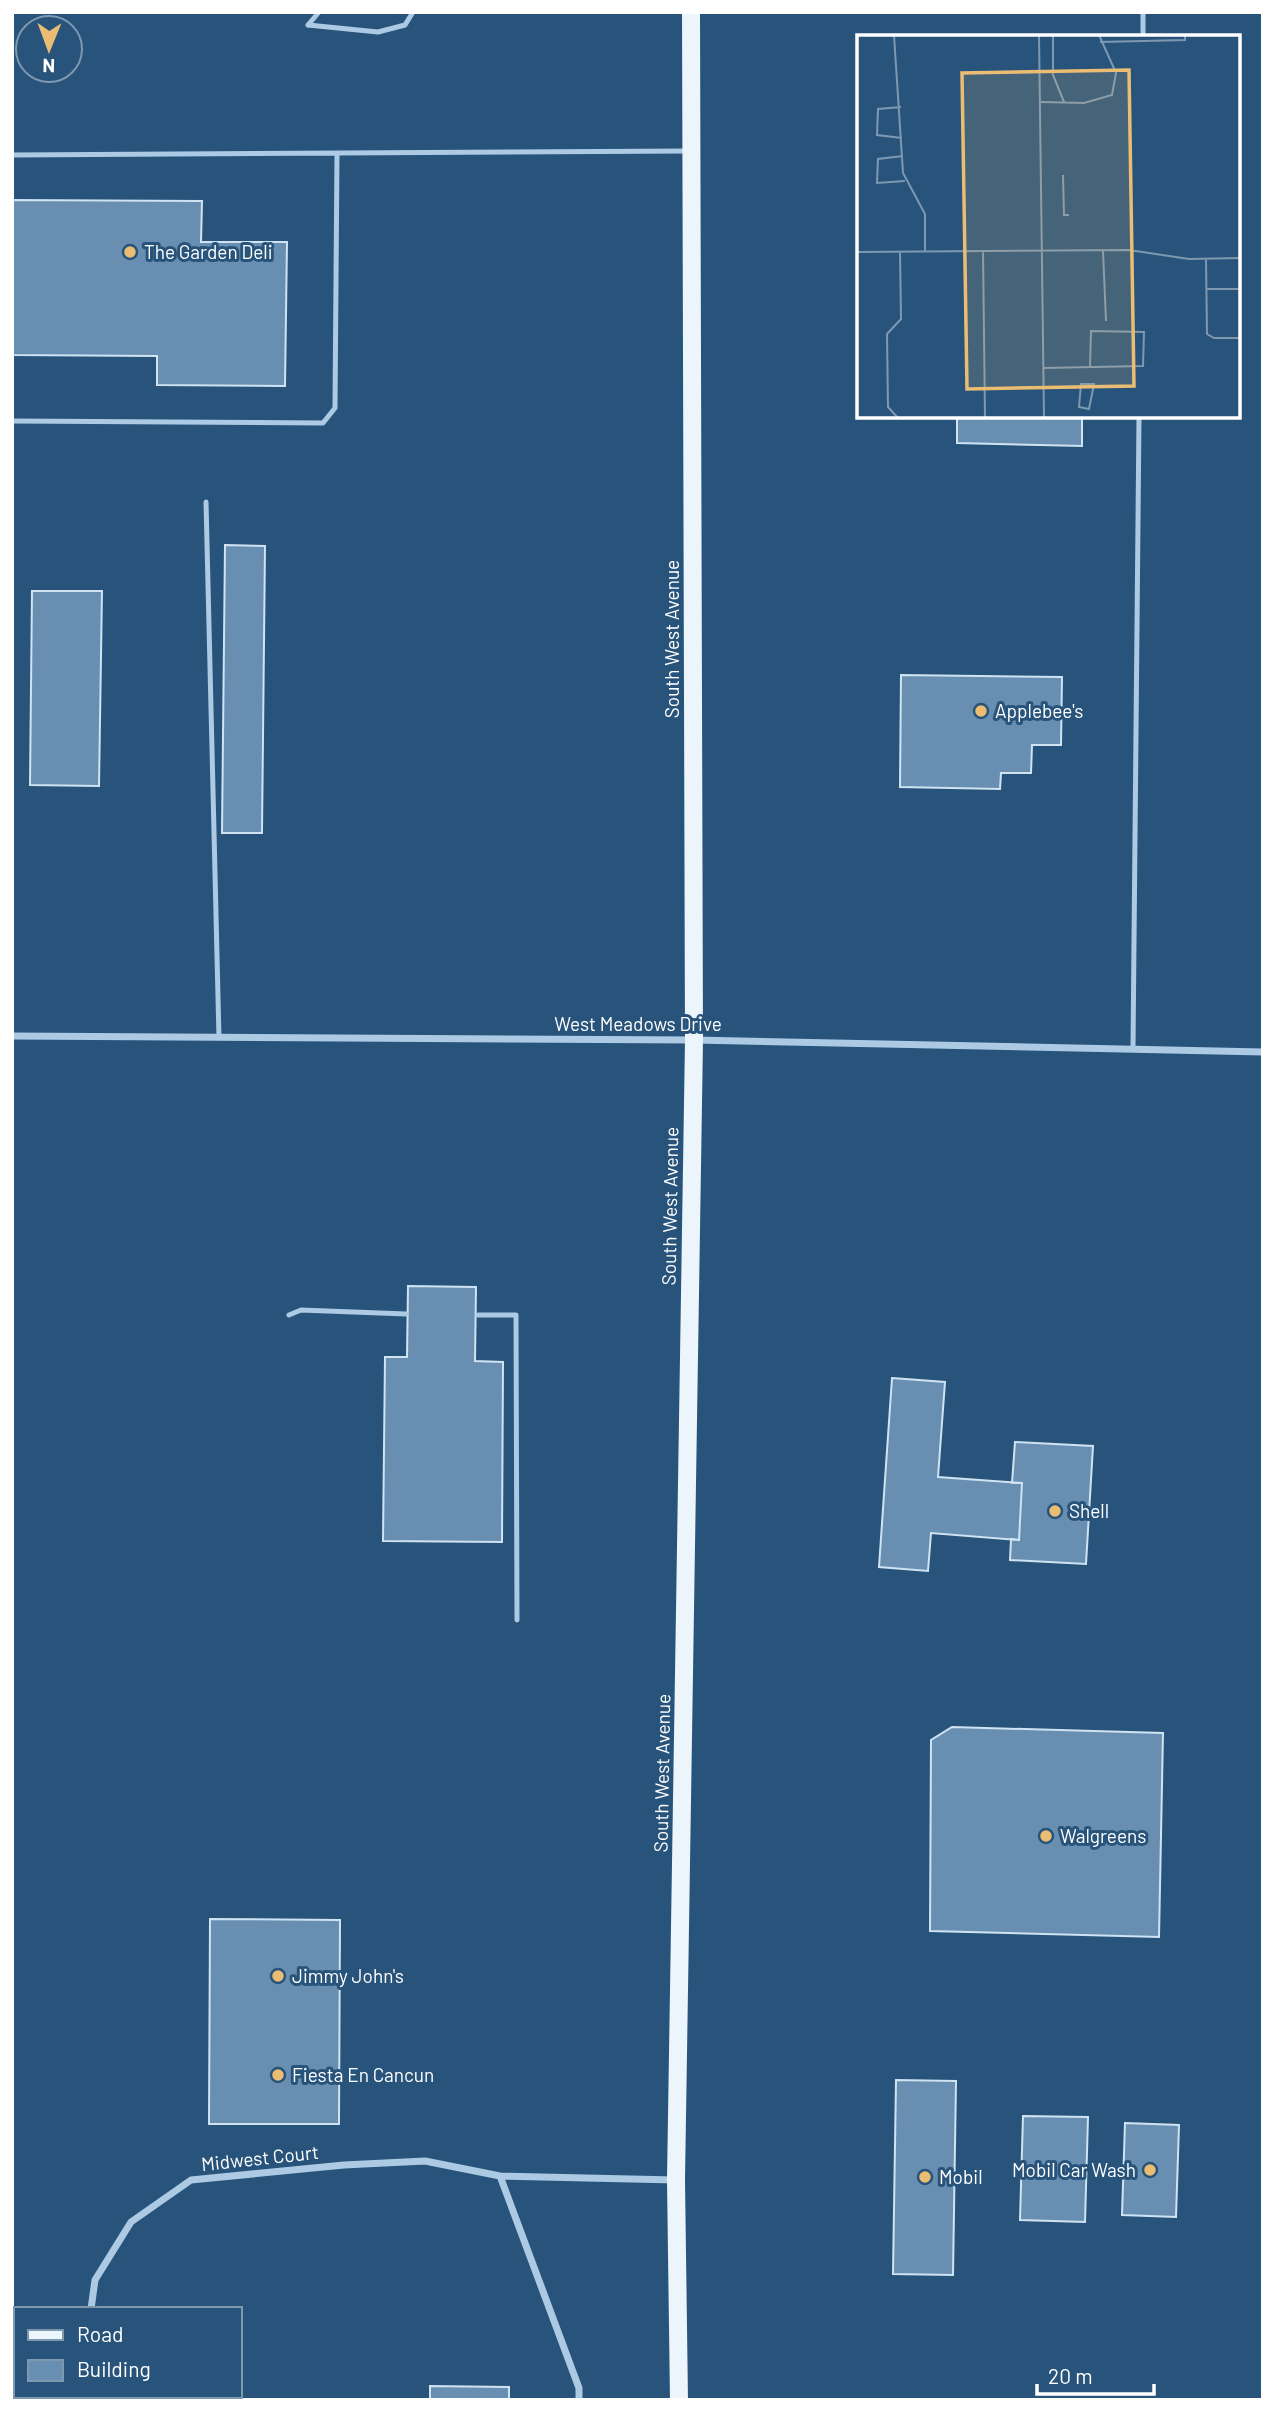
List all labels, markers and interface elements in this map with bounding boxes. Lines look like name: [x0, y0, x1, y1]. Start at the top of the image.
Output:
north arrow: [14, 14, 84, 84]
inset map: [857, 35, 1240, 418]
text: N: [42, 55, 55, 78]
place label: The Garden Deli: [144, 240, 273, 263]
marker: The Garden Deli: [122, 244, 138, 260]
street label: South West Avenue: [660, 560, 683, 718]
place label: Applebee's: [995, 699, 1083, 722]
marker: Applebee's: [973, 703, 989, 719]
street label: West Meadows Drive: [554, 1012, 722, 1035]
street label: South West Avenue: [657, 1127, 682, 1285]
place label: Shell: [1069, 1499, 1109, 1522]
marker: Shell: [1047, 1503, 1063, 1519]
street label: South West Avenue: [649, 1694, 674, 1852]
place label: Walgreens: [1060, 1824, 1146, 1847]
marker: Walgreens: [1038, 1828, 1054, 1844]
place label: Jimmy John's: [292, 1964, 404, 1987]
marker: Jimmy John's: [270, 1968, 286, 1984]
place label: Fiesta En Cancun: [292, 2063, 434, 2086]
marker: Fiesta En Cancun: [270, 2067, 286, 2083]
street label: Midwest Court: [200, 2140, 320, 2175]
place label: Mobil Car Wash: [1012, 2158, 1136, 2181]
marker: Mobil Car Wash: [1142, 2162, 1158, 2178]
place label: Mobil: [939, 2165, 983, 2188]
marker: Mobil: [917, 2169, 933, 2185]
legend: [14, 2307, 242, 2398]
text: Road: [77, 2321, 123, 2346]
scale bar: [1037, 2352, 1154, 2396]
text: Building: [77, 2356, 151, 2381]
text: 20 m: [1048, 2363, 1093, 2388]

